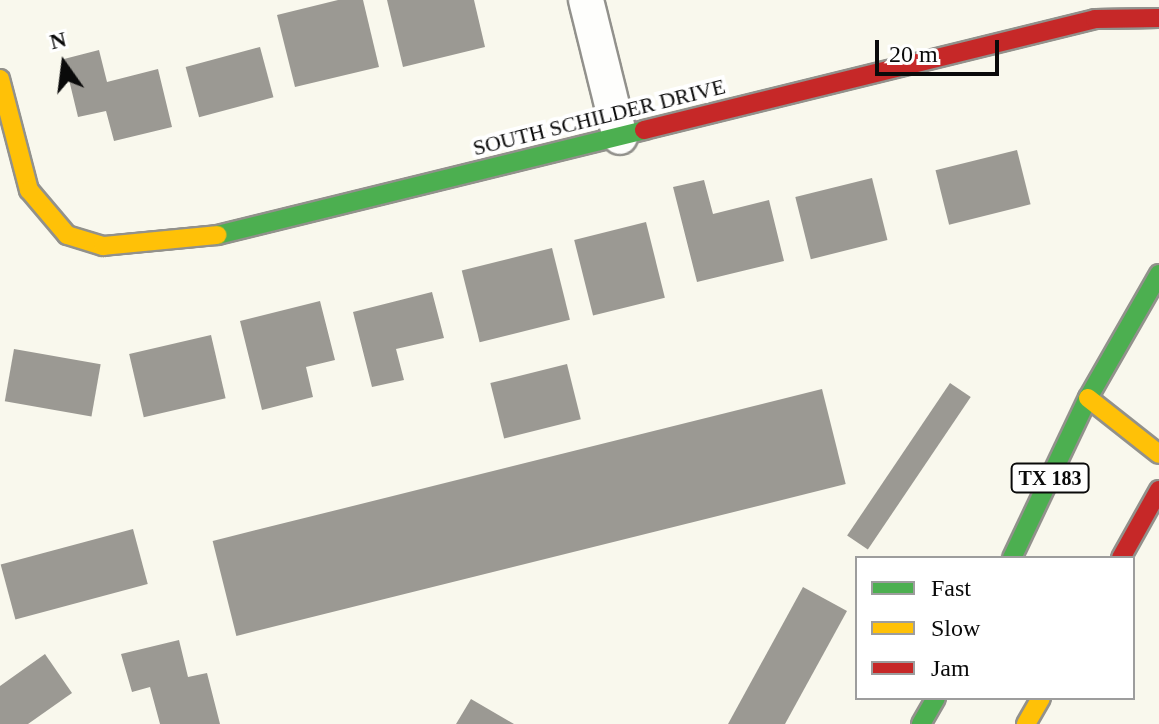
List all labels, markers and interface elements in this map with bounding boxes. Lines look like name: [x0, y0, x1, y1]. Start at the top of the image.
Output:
north arrow: [24, 24, 104, 104]
scale bar: [879, 24, 1003, 74]
text: N: [47, 26, 69, 54]
text: 20 m: [889, 41, 938, 67]
street label: SOUTH SCHILDER DRIVE: [470, 73, 728, 161]
road number: TX 183: [1010, 462, 1090, 494]
legend: [855, 556, 1135, 700]
text: Fast: [931, 575, 971, 601]
text: Slow: [931, 615, 980, 641]
text: Jam: [931, 655, 970, 681]

